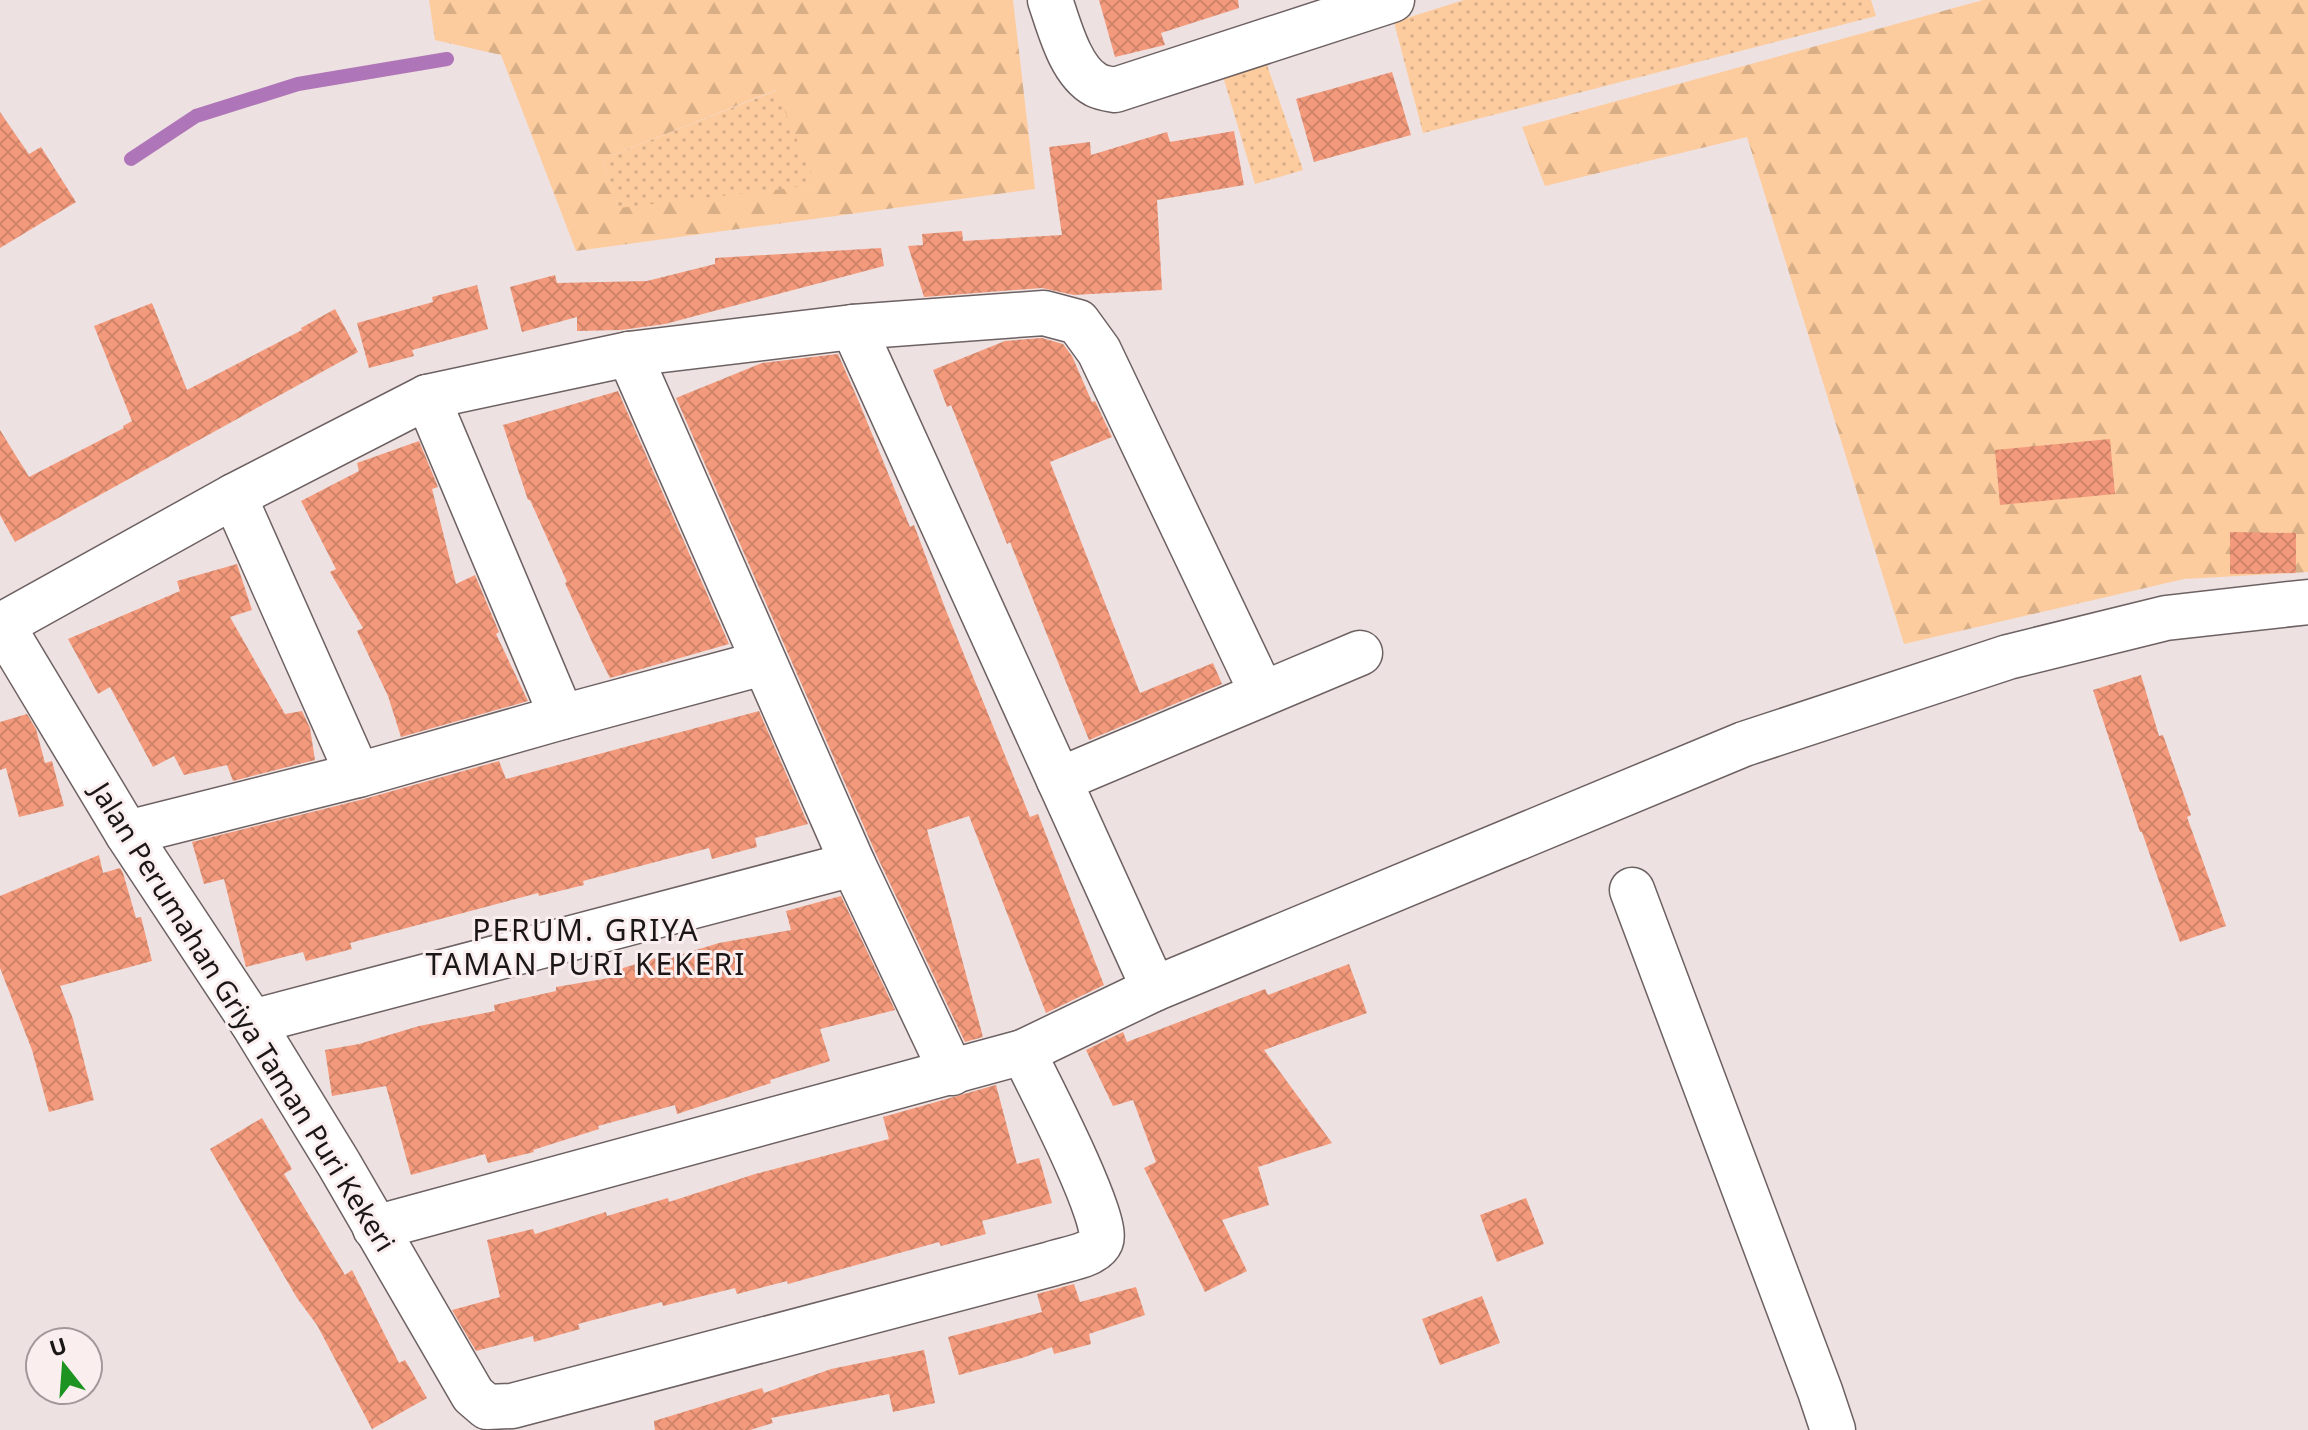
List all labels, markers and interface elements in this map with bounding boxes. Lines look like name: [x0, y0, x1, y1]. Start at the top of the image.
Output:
street label: Jalan Perumahan Griya Taman Puri Kekeri: [81, 772, 405, 1258]
district label: PERUM. GRIYA TAMAN PURI KEKERI: [426, 909, 746, 984]
north arrow: [24, 1326, 104, 1406]
text: U: [46, 1329, 70, 1363]

